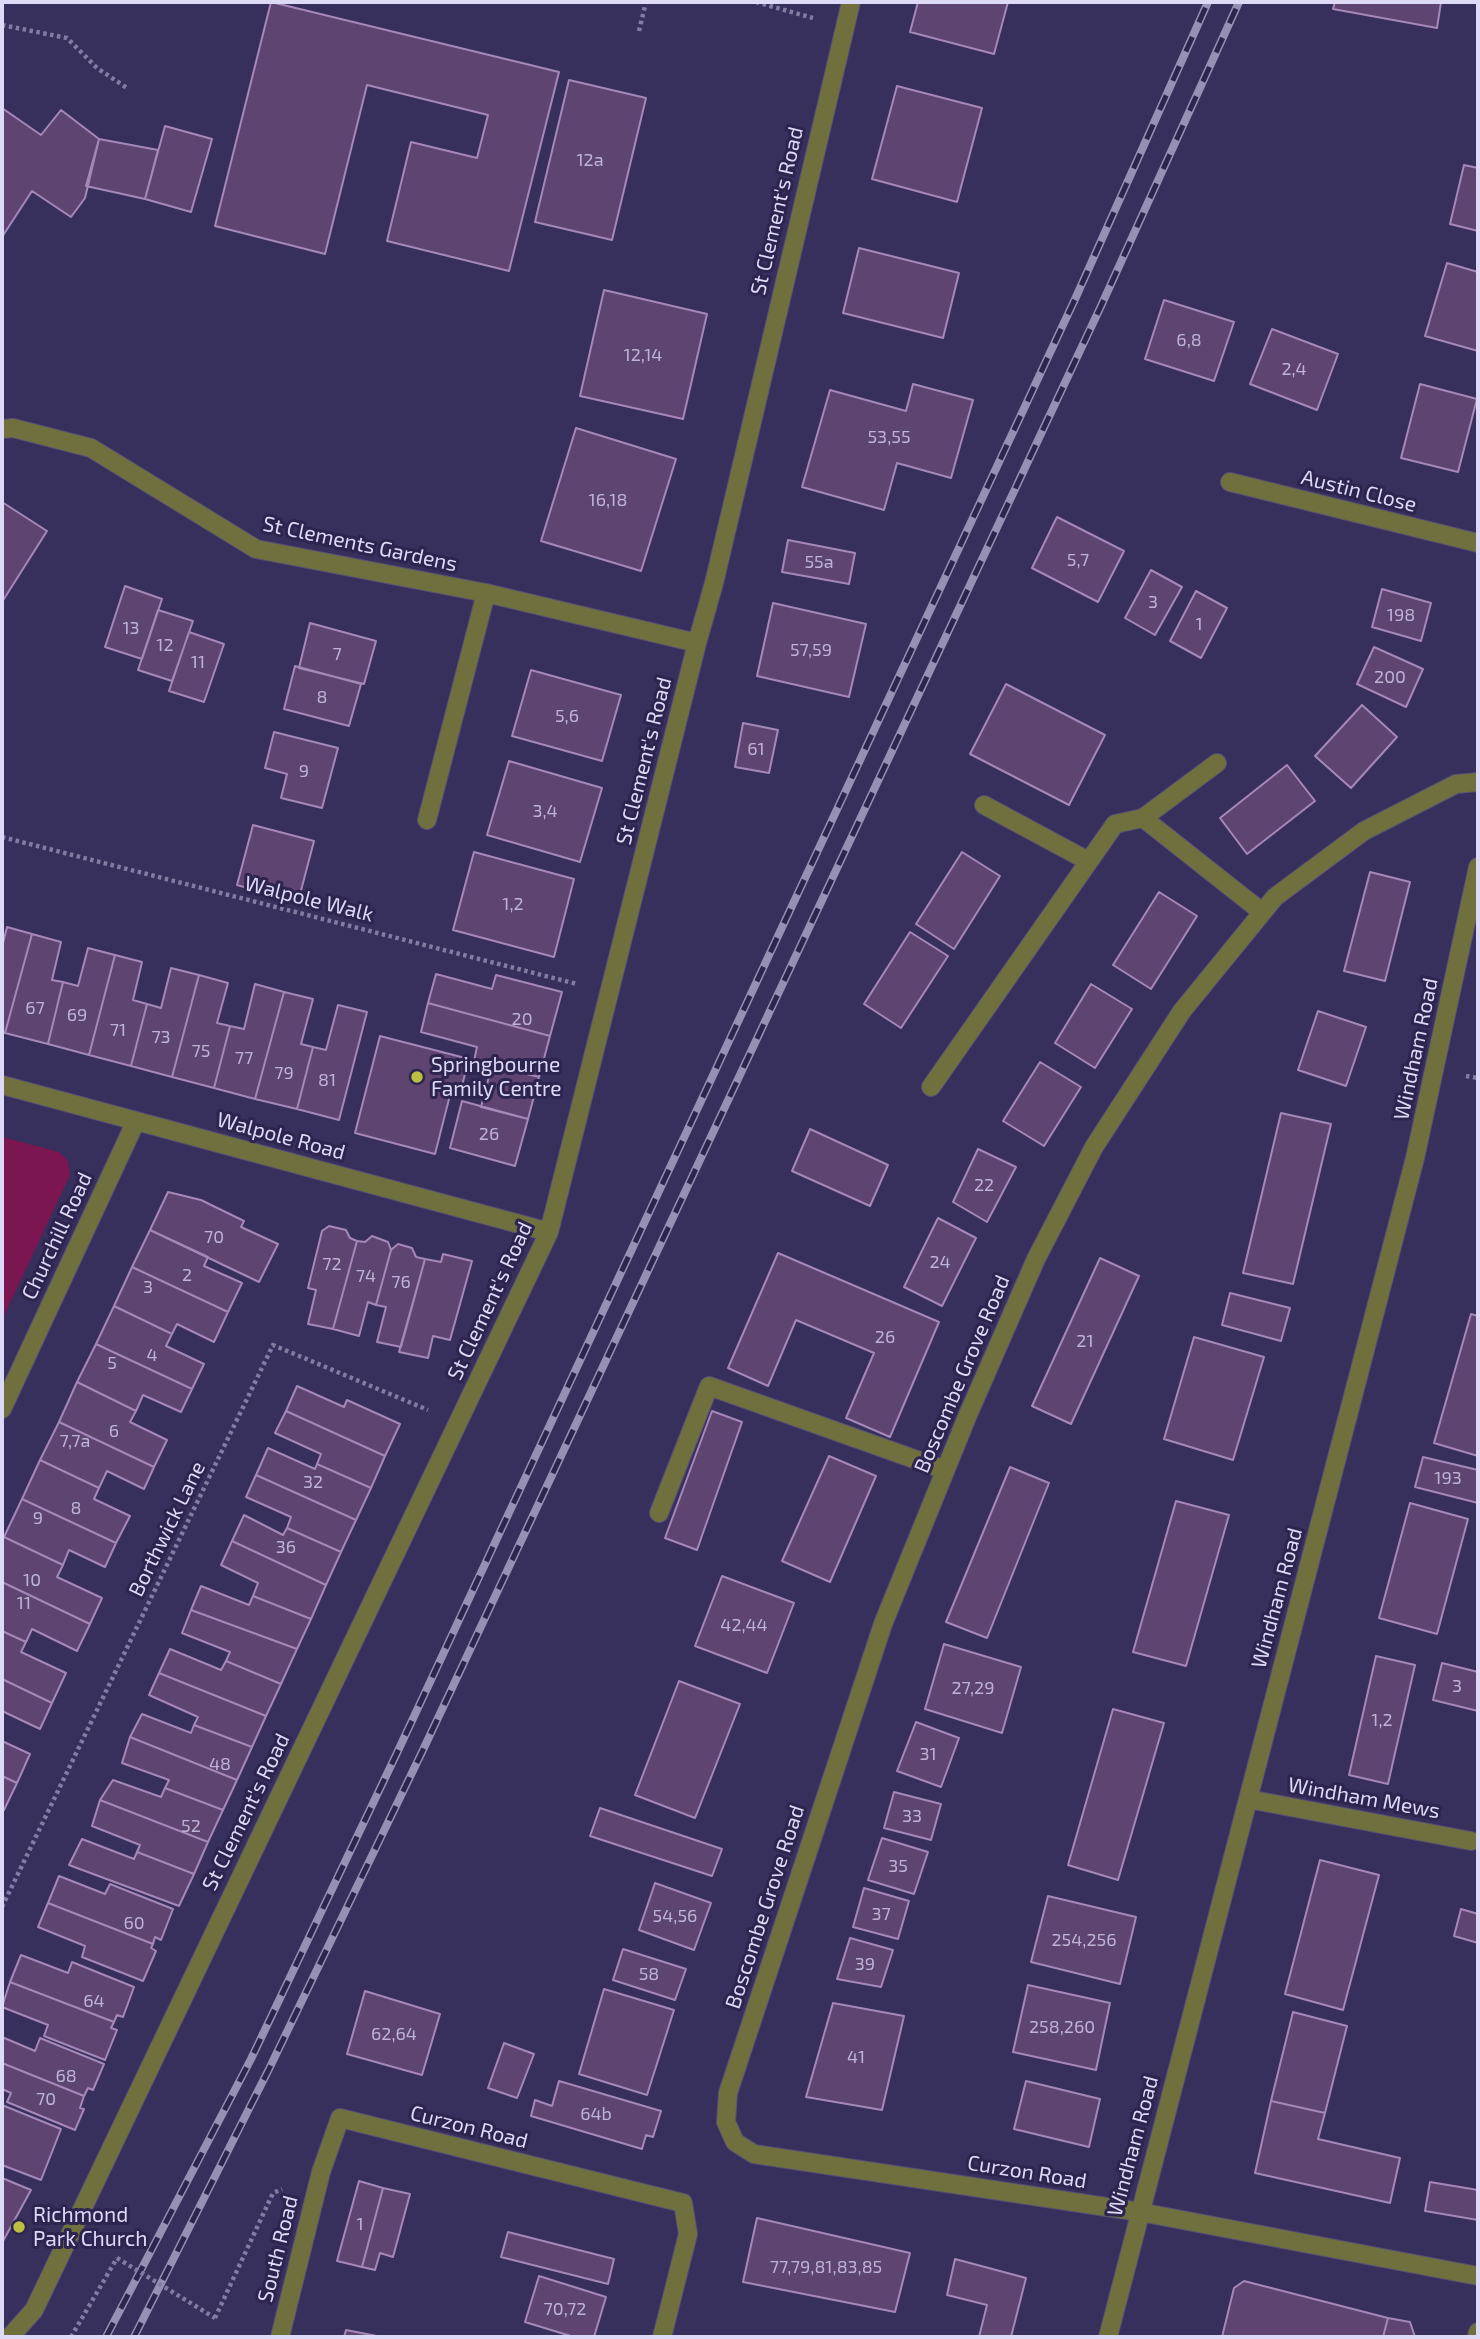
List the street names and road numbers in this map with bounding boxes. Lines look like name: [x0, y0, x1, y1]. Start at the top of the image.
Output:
street label: St Clement's Road: [745, 124, 809, 298]
street label: Austin Close: [1299, 465, 1419, 517]
street label: St Clements Gardens: [260, 511, 460, 577]
street label: St Clement's Road: [611, 675, 677, 847]
street label: Walpole Walk: [242, 871, 376, 927]
street label: Windham Road: [1389, 976, 1443, 1122]
street label: Walpole Road: [214, 1107, 348, 1165]
street label: Churchill Road: [17, 1168, 97, 1304]
street label: St Clement's Road: [442, 1218, 538, 1384]
street label: Boscombe Grove Road: [909, 1271, 1015, 1477]
street label: Borthwick Lane: [123, 1457, 211, 1601]
street label: Windham Road: [1246, 1525, 1308, 1671]
street label: St Clement's Road: [197, 1729, 295, 1895]
street label: Windham Mews: [1286, 1772, 1442, 1824]
street label: Boscombe Grove Road: [720, 1802, 810, 2012]
street label: Windham Road: [1102, 2073, 1164, 2219]
street label: Curzon Road: [408, 2100, 530, 2154]
street label: Curzon Road: [966, 2150, 1088, 2194]
street label: South Road: [253, 2193, 303, 2305]

